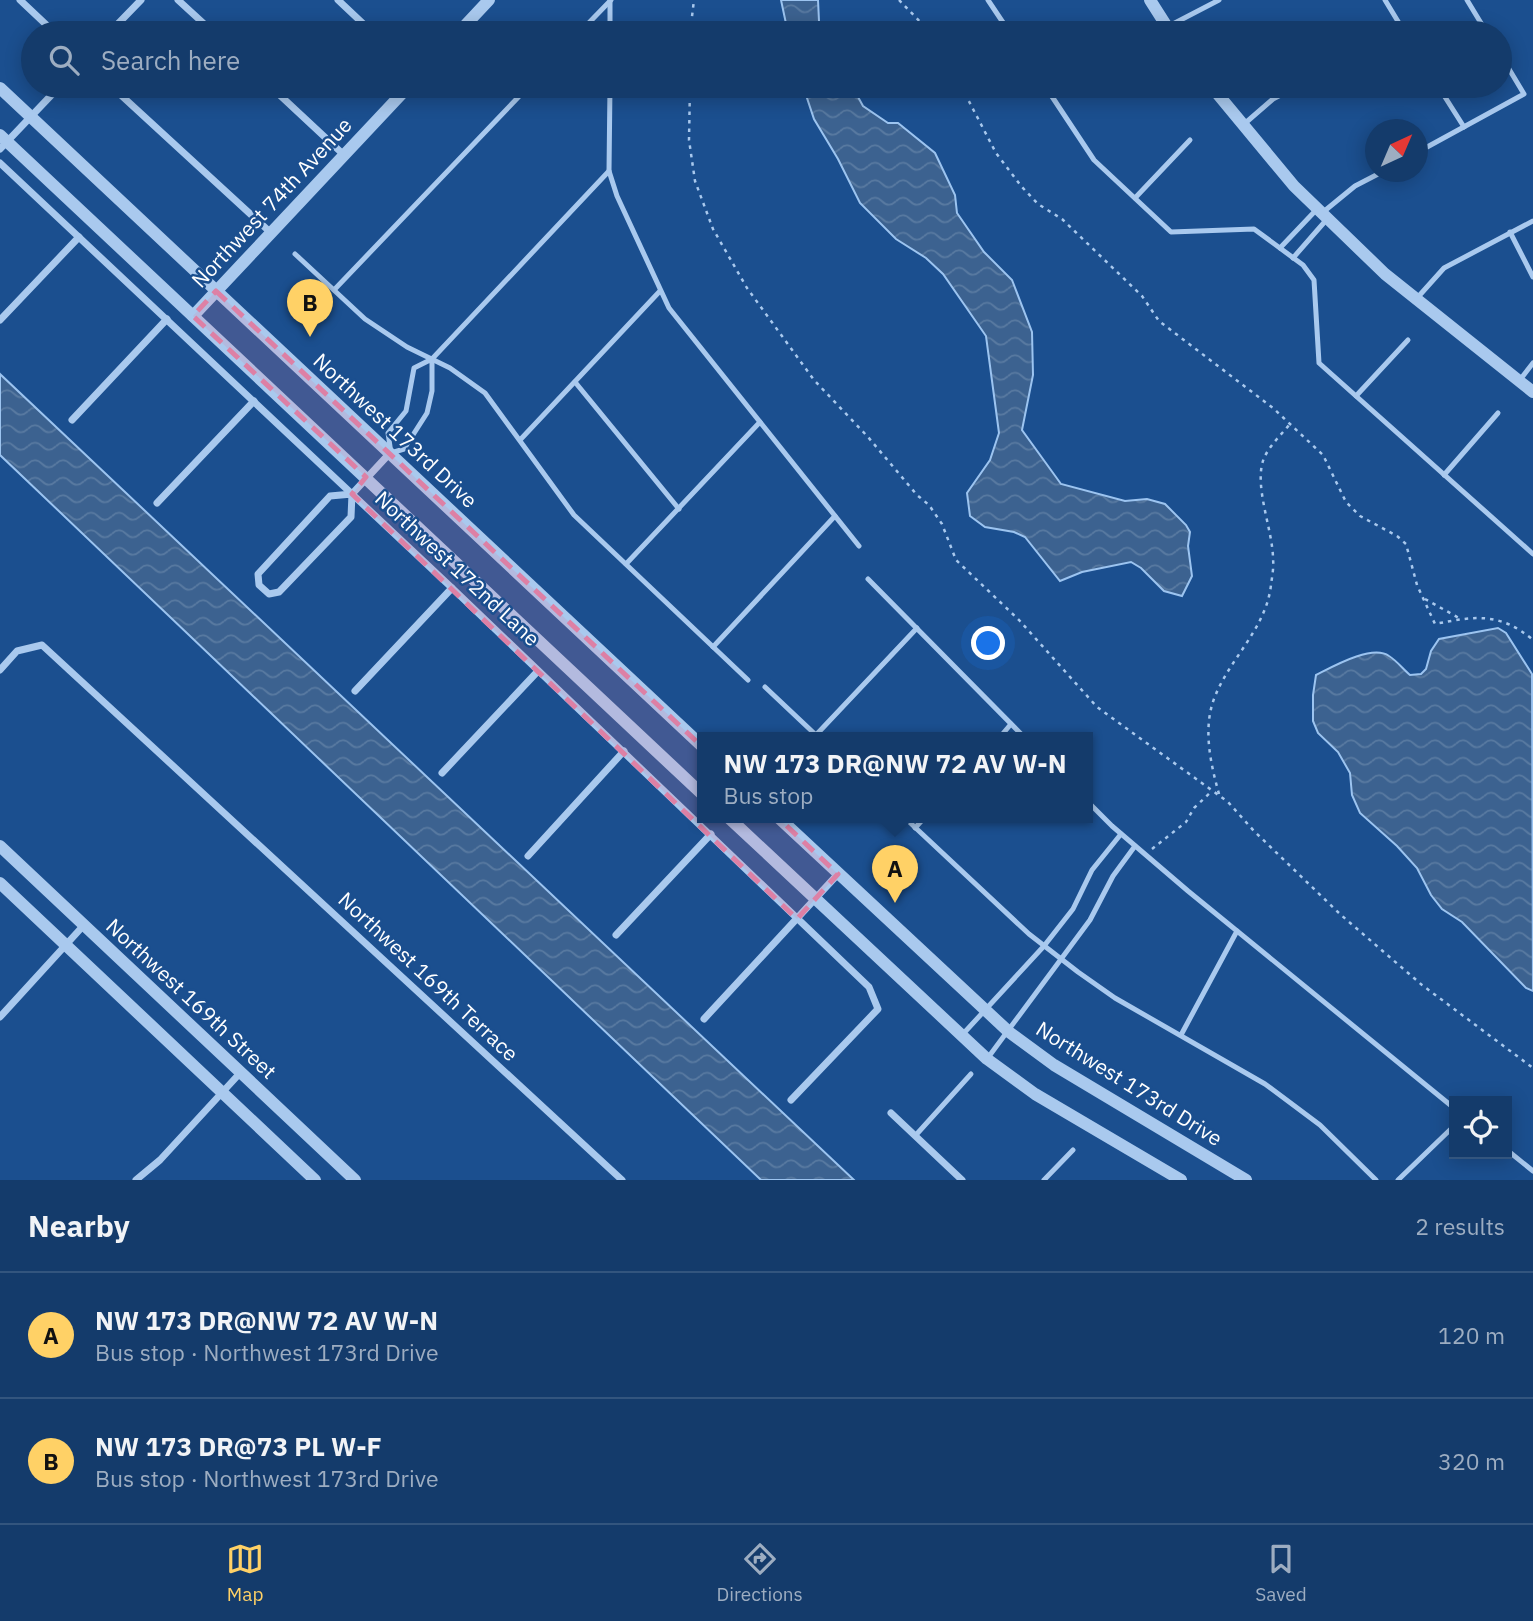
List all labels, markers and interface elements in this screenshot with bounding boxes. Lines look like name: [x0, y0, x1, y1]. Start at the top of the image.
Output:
search box: [21, 21, 1512, 98]
icon: search: [45, 41, 83, 79]
text: Search here: [101, 43, 240, 77]
street label: Northwest 74th Avenue: [185, 111, 358, 293]
north arrow: [1365, 119, 1428, 182]
pin: B: [287, 279, 333, 337]
street label: Northwest 173rd Drive: [308, 347, 484, 514]
street label: Northwest 172nd Lane: [369, 485, 546, 652]
your location: [971, 626, 1005, 660]
popup: [697, 732, 1093, 823]
text: NW 173 DR@NW 72 AV W-N: [723, 746, 1067, 780]
text: Bus stop: [723, 780, 813, 810]
pin: A: [872, 845, 918, 903]
street label: Northwest 169th Terrace: [333, 885, 525, 1067]
street label: Northwest 169th Street: [101, 912, 283, 1085]
street label: Northwest 173rd Drive: [1031, 1014, 1228, 1152]
map controls: [1449, 1096, 1512, 1159]
button: locate: [1449, 1096, 1512, 1159]
text: Nearby: [28, 1206, 130, 1245]
text: 2 results: [1415, 1211, 1505, 1241]
text: NW 173 DR@NW 72 AV W-N: [95, 1303, 438, 1337]
text: A: [43, 1320, 59, 1350]
text: 120 m: [1438, 1320, 1505, 1350]
text: Bus stop · Northwest 173rd Drive: [95, 1337, 439, 1367]
text: NW 173 DR@73 PL W-F: [95, 1429, 382, 1463]
text: B: [43, 1446, 59, 1476]
text: 320 m: [1438, 1446, 1505, 1476]
text: Bus stop · Northwest 173rd Drive: [95, 1463, 439, 1493]
tab: Map: [226, 1540, 264, 1606]
tab: Directions: [716, 1540, 803, 1606]
tab: Saved: [1255, 1540, 1307, 1606]

